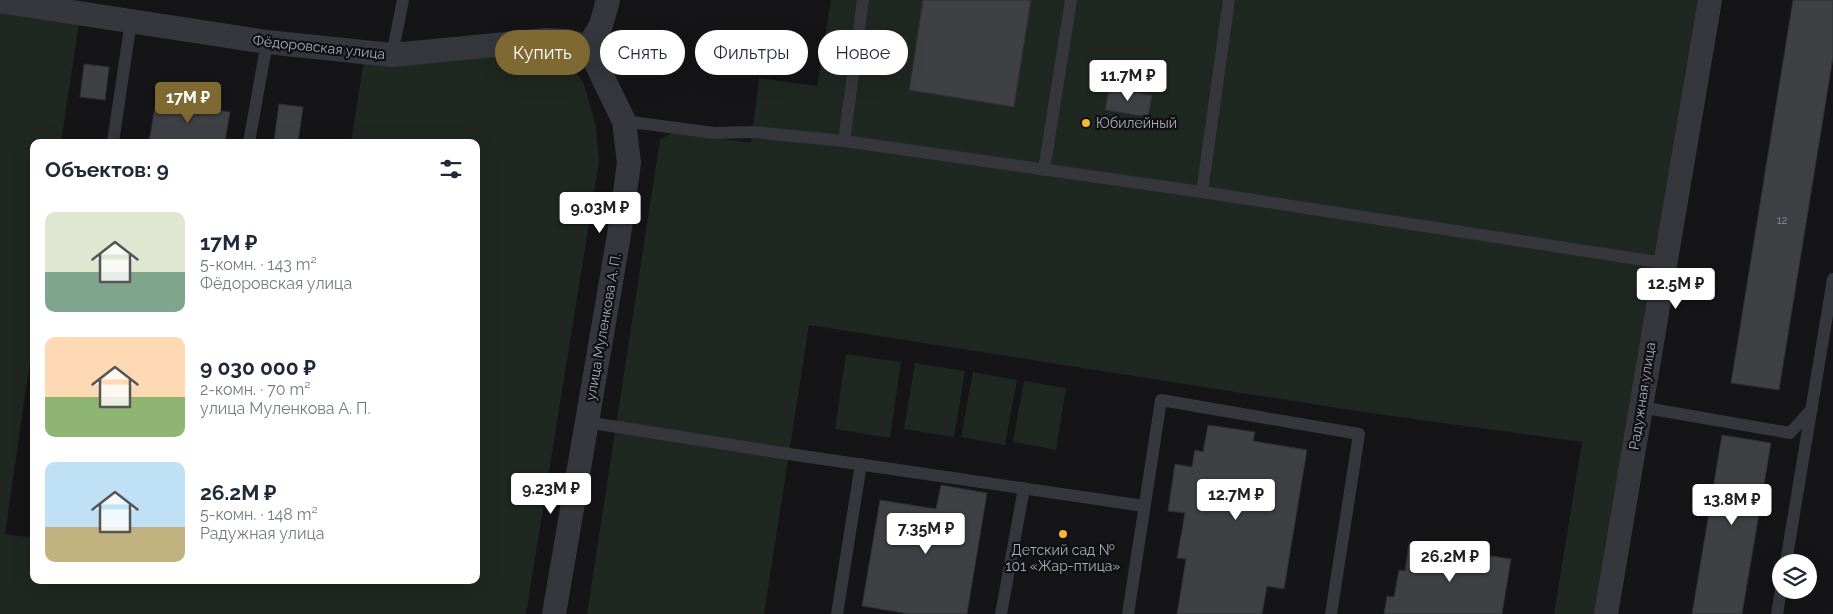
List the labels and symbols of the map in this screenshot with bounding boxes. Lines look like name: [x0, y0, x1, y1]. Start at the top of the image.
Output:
street label: Фёдоровская улица: [252, 32, 386, 62]
pin: 11.7M ₽: [1082, 59, 1174, 102]
pin: 17M ₽: [153, 82, 223, 124]
place label: Юбилейный: [1096, 115, 1177, 131]
marker: Юбилейный: [1080, 117, 1092, 129]
pin: 9.03M ₽: [554, 192, 646, 234]
house number: 12: [1777, 214, 1787, 227]
street label: улица Муленкова А. П.: [582, 252, 624, 402]
pin: 12.5M ₽: [1630, 268, 1722, 310]
street label: Радужная улица: [1626, 341, 1658, 451]
pin: 9.23M ₽: [505, 472, 597, 515]
pin: 12.7M ₽: [1190, 478, 1282, 521]
pin: 13.8M ₽: [1686, 484, 1778, 526]
pin: 7.35M ₽: [880, 512, 972, 555]
marker: Детский сад № 101 «Жар-птица»: [1057, 528, 1069, 540]
pin: 26.2M ₽: [1404, 540, 1496, 583]
place label: Детский сад № 101 «Жар-птица»: [1006, 542, 1120, 574]

